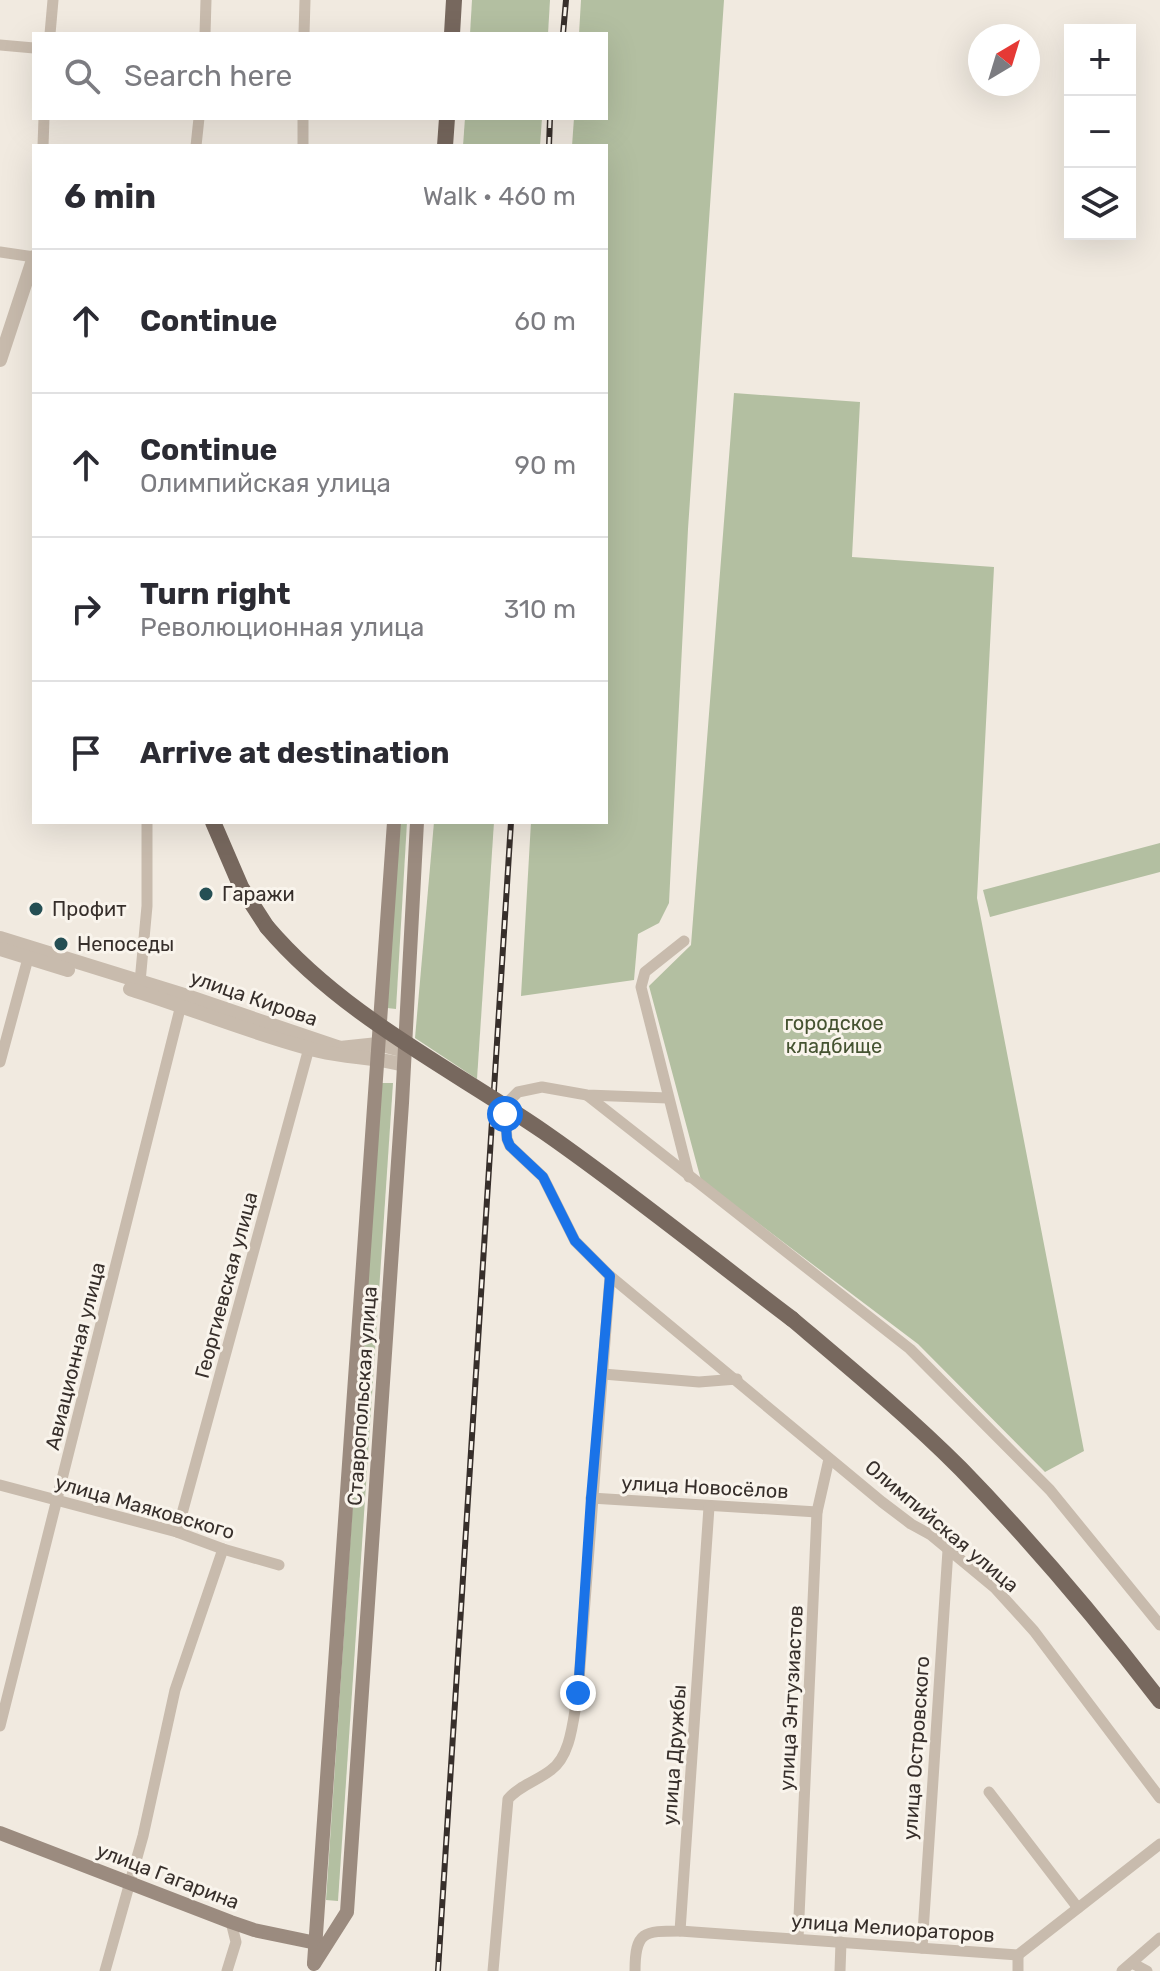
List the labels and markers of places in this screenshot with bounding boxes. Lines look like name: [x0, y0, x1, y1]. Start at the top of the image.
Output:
place label: Гаражи: [222, 882, 295, 906]
marker: Гаражи: [197, 885, 215, 903]
place label: Профит: [52, 897, 126, 921]
marker: Профит: [27, 900, 45, 918]
place label: Непоседы: [77, 932, 174, 956]
marker: Непоседы: [52, 935, 70, 953]

